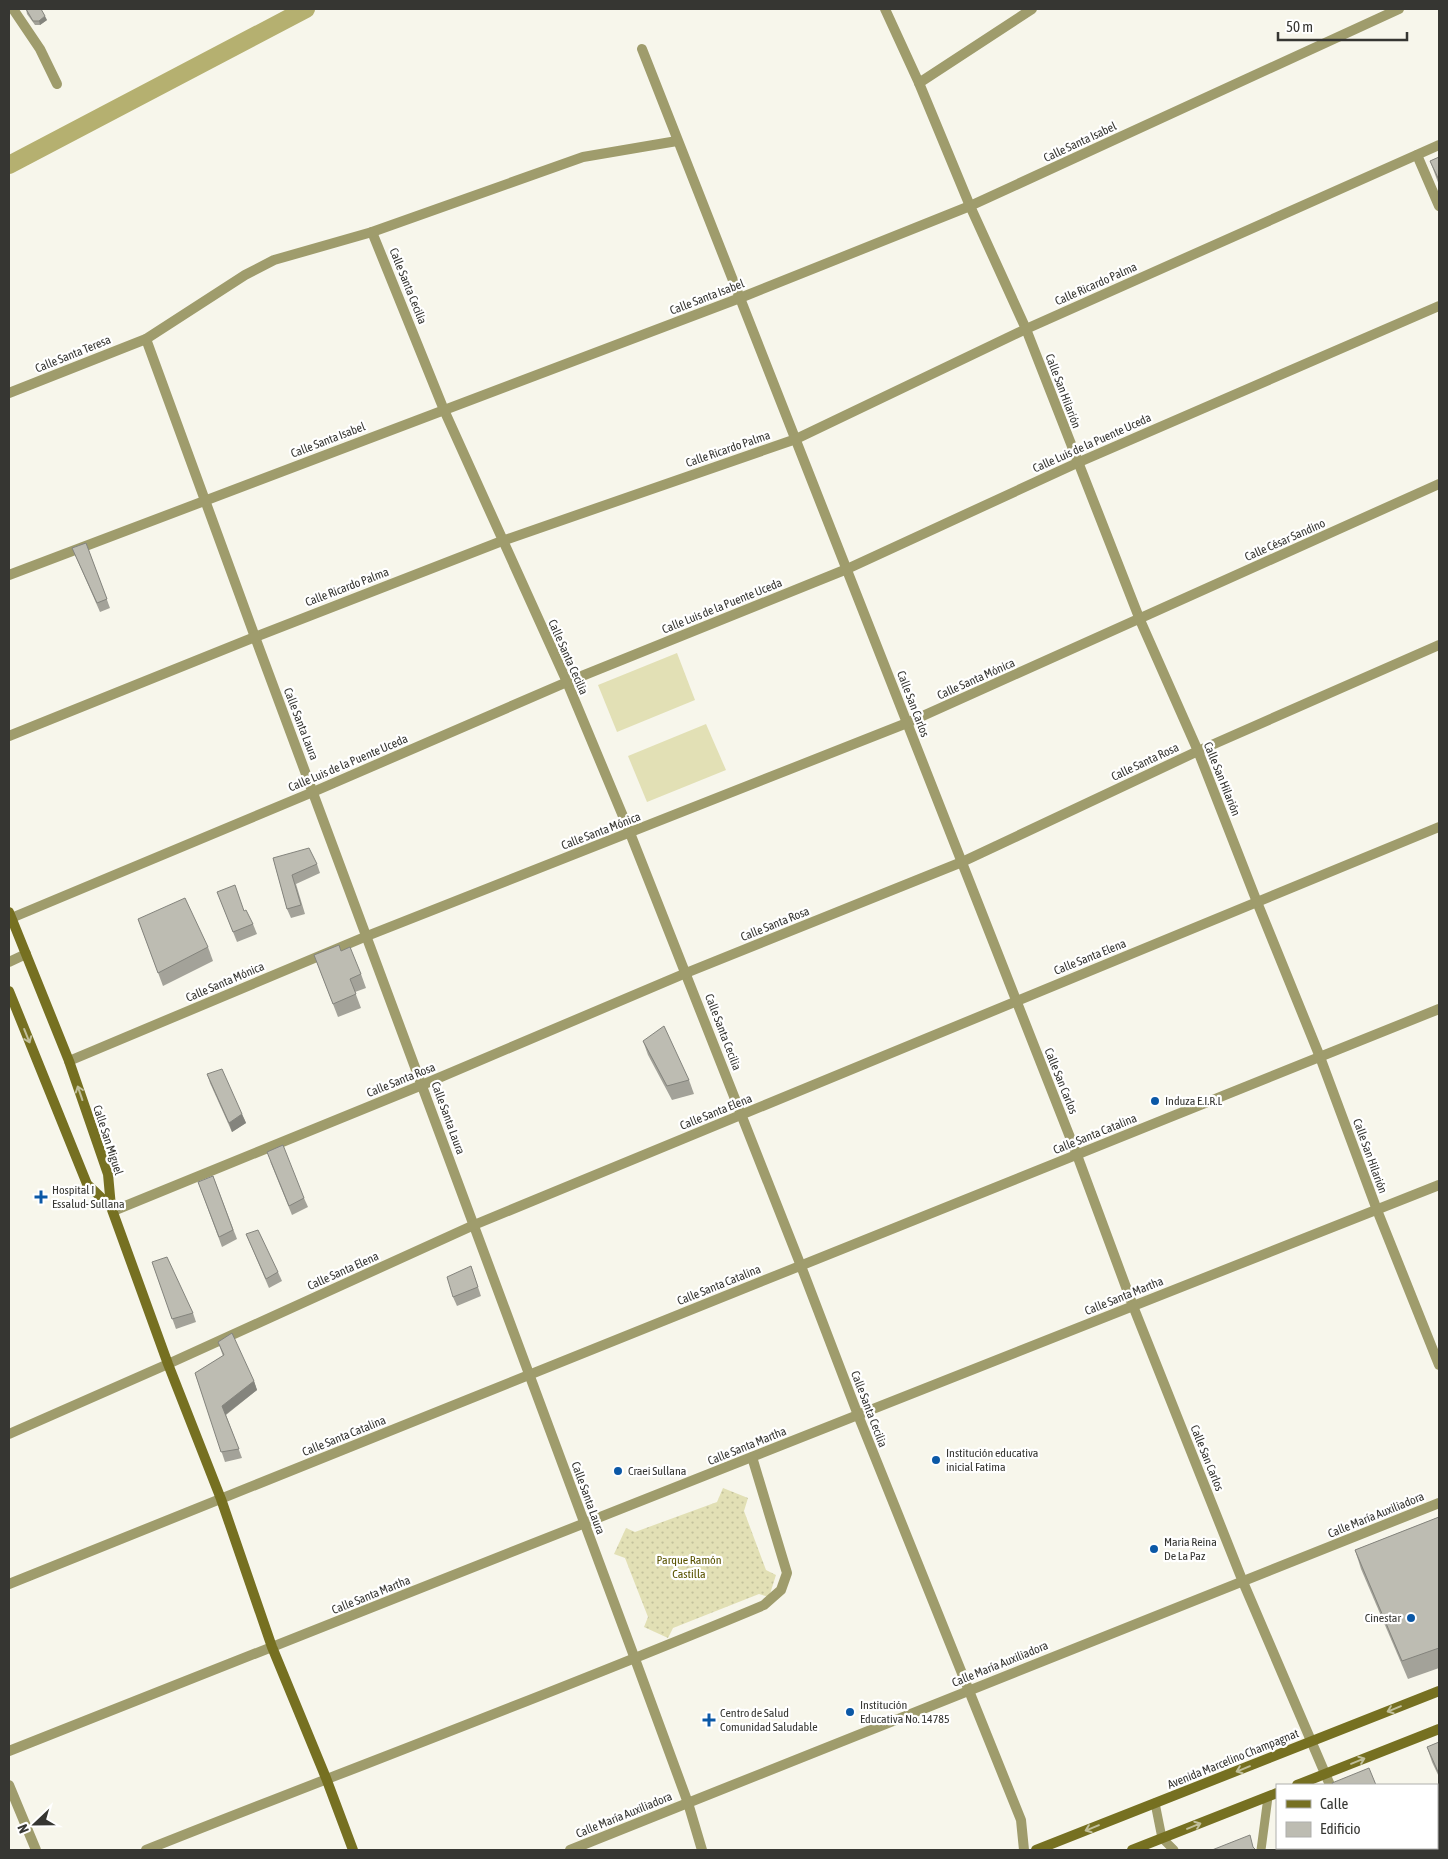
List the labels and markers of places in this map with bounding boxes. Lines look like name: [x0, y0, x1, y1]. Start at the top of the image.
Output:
place label: Induza E.I.R.L: [1165, 1094, 1222, 1108]
marker: Induza E.I.R.L: [1149, 1095, 1161, 1107]
place label: Hospital I Essalud- Sullana: [52, 1183, 125, 1211]
marker: Hospital I Essalud- Sullana: [34, 1190, 48, 1204]
place label: Institución educativa inicial Fatima: [946, 1446, 1038, 1474]
marker: Institución educativa inicial Fatima: [930, 1454, 942, 1466]
place label: Craei Sullana: [628, 1464, 686, 1478]
marker: Craei Sullana: [612, 1465, 624, 1477]
place label: Maria Reina De La Paz: [1164, 1535, 1217, 1563]
marker: Maria Reina De La Paz: [1148, 1543, 1160, 1555]
place label: Cinestar: [1365, 1611, 1401, 1625]
marker: Cinestar: [1405, 1612, 1417, 1624]
place label: Institución Educativa No. 14785: [860, 1698, 950, 1726]
place label: Centro de Salud Comunidad Saludable: [720, 1706, 818, 1734]
marker: Institución Educativa No. 14785: [844, 1706, 856, 1718]
marker: Centro de Salud Comunidad Saludable: [702, 1713, 716, 1727]

